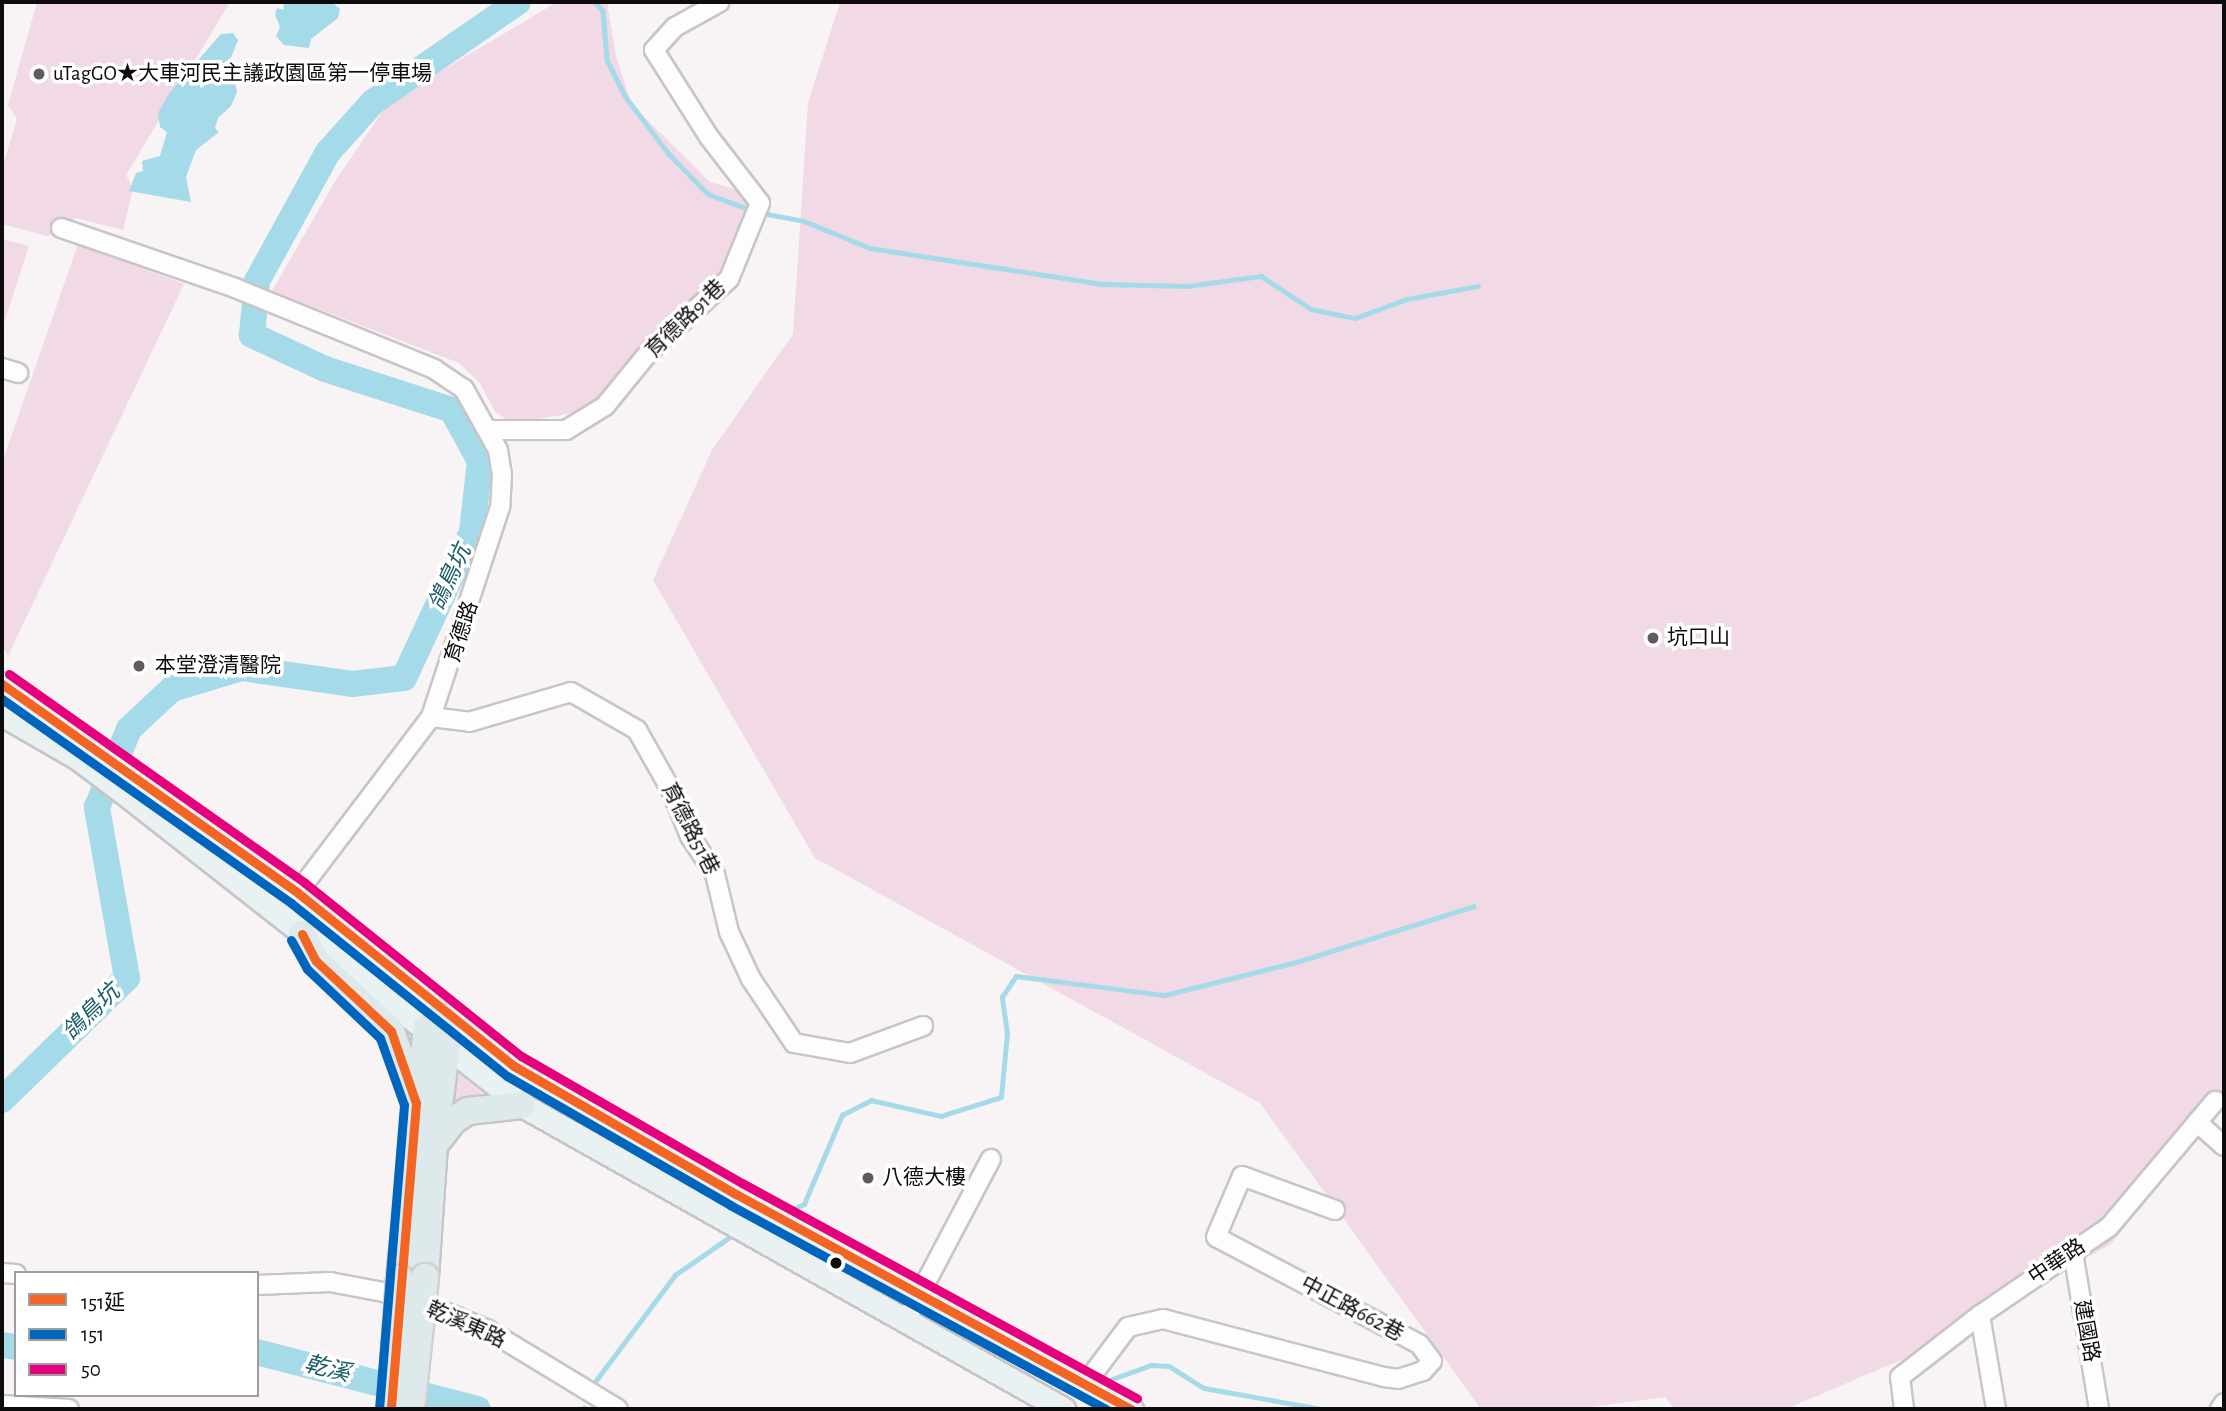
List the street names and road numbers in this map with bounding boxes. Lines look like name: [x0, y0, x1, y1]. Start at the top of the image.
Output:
street label: 育德路91巷: [641, 275, 731, 363]
street label: 育德路: [440, 598, 484, 666]
street label: 育德路51巷: [656, 779, 724, 879]
street label: 中華路: [2024, 1234, 2090, 1290]
street label: 中正路662巷: [1296, 1271, 1408, 1347]
street label: 乾溪東路: [423, 1296, 509, 1354]
street label: 建國路: [2068, 1298, 2104, 1364]

